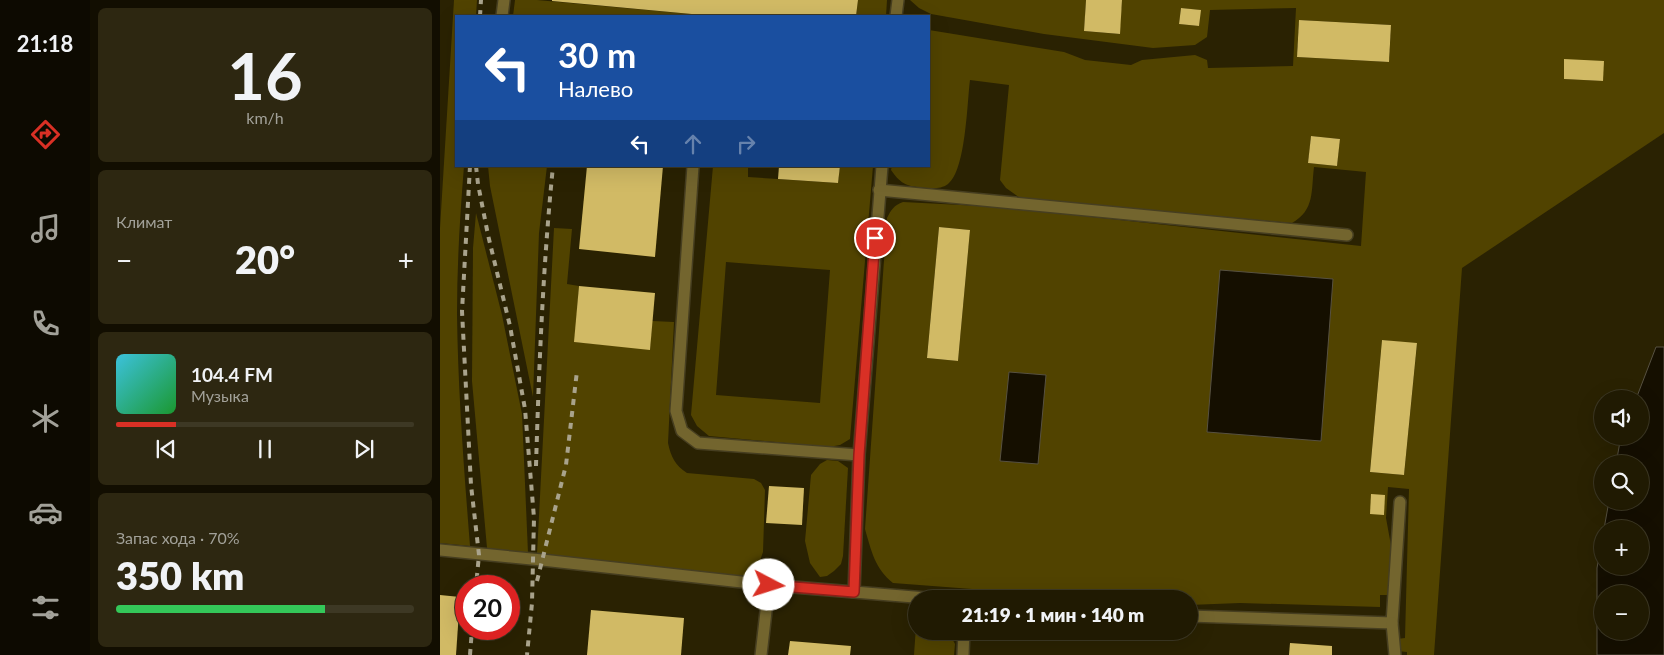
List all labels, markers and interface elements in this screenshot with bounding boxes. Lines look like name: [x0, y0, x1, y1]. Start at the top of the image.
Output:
text: 21:18: [17, 30, 73, 57]
text: 30 m: [558, 33, 636, 75]
icon: left: [475, 35, 540, 100]
text: 16: [227, 36, 303, 114]
text: Налево: [558, 75, 633, 102]
text: km/h: [246, 108, 284, 127]
icon: directions: [28, 117, 63, 152]
icon: left: [626, 130, 654, 158]
icon: ahead: [679, 130, 707, 158]
icon: right: [732, 130, 760, 158]
icon: music: [28, 211, 63, 246]
text: Климат: [116, 212, 172, 231]
pin: [854, 217, 896, 259]
icon: arrive: [861, 224, 889, 252]
text: 20°: [235, 236, 295, 282]
text: −: [116, 243, 132, 277]
text: +: [398, 243, 414, 277]
icon: phone: [28, 306, 63, 341]
text: 104.4 FM: [191, 363, 273, 386]
text: Музыка: [191, 386, 249, 405]
map controls: [1594, 390, 1649, 640]
button: sound: [1594, 390, 1649, 445]
icon: climate: [28, 401, 63, 436]
icon: previous: [152, 435, 180, 463]
icon: pause: [251, 435, 279, 463]
icon: next: [350, 435, 378, 463]
button: search: [1594, 455, 1649, 510]
icon: car: [28, 495, 63, 530]
button: +: [1594, 520, 1649, 575]
text: Запас хода · 70%: [116, 528, 240, 547]
text: 350 km: [116, 552, 244, 598]
position arrow: [742, 558, 794, 610]
speed limit sign: 20: [455, 575, 520, 640]
button: −: [1594, 585, 1649, 640]
icon: filters: [28, 590, 63, 625]
text: 21:19 · 1 мин · 140 m: [962, 603, 1144, 626]

